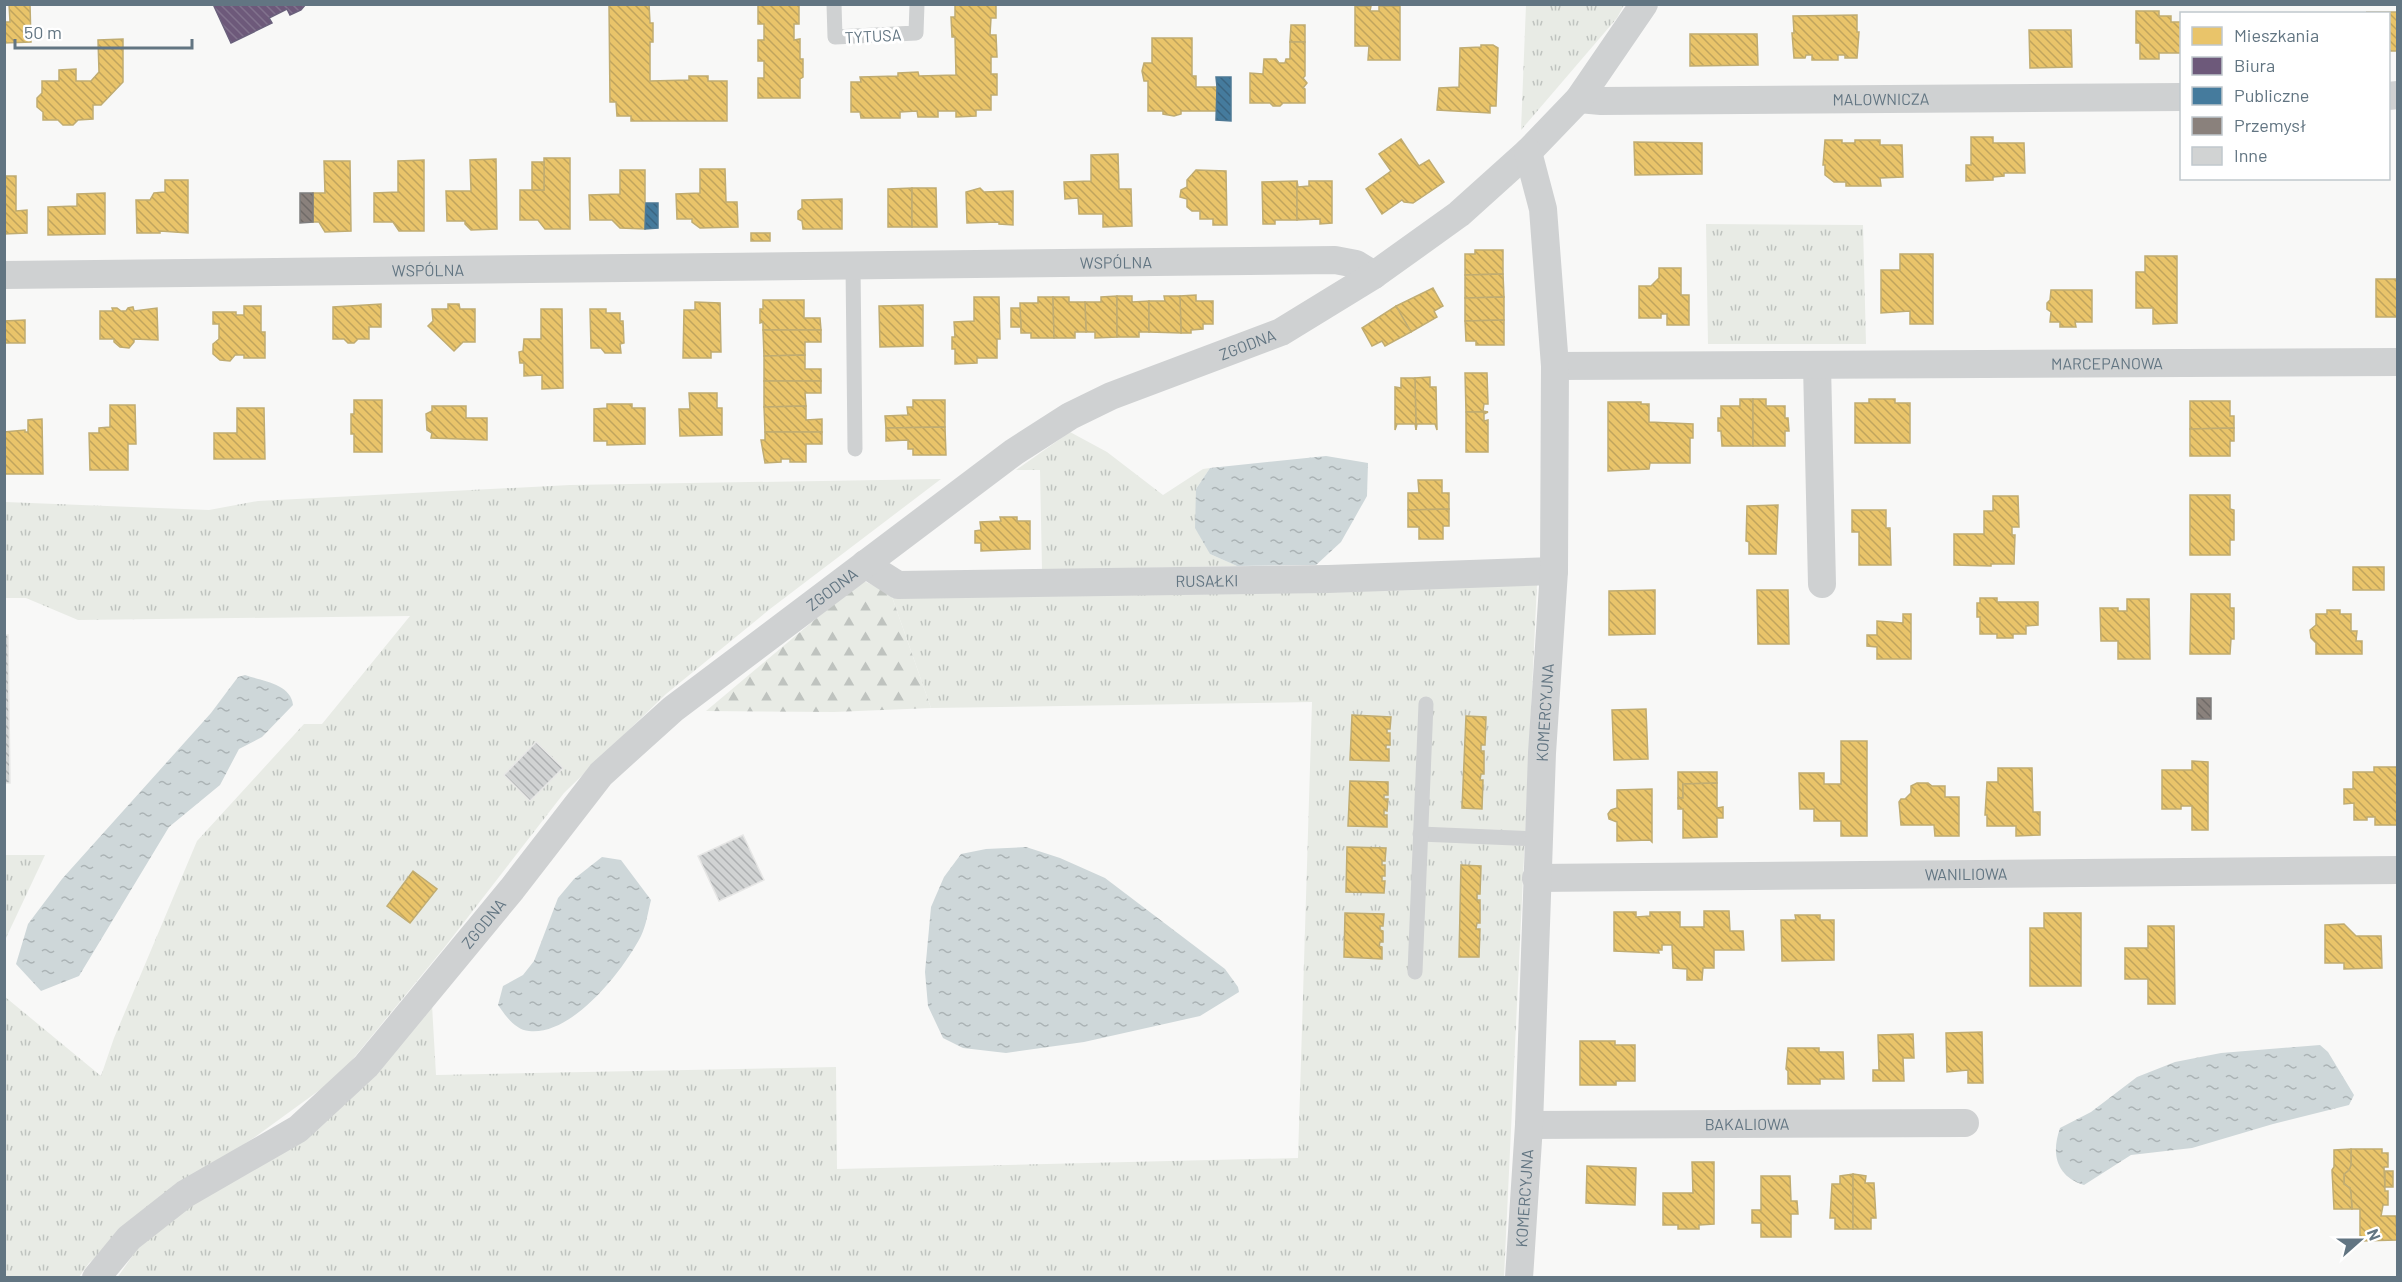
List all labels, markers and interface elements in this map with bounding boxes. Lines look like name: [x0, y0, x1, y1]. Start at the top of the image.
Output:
scale bar: [15, 12, 192, 50]
legend: [2180, 12, 2390, 180]
text: 50 m: [24, 21, 62, 43]
text: Mieszkania: [2234, 24, 2319, 46]
street label: TYTUSA: [844, 25, 902, 46]
text: Biura: [2234, 54, 2275, 76]
text: Publiczne: [2234, 84, 2309, 106]
street label: MALOWNICZA: [1832, 89, 1930, 108]
text: Przemysł: [2234, 114, 2306, 136]
text: Inne: [2234, 144, 2268, 166]
street label: WSPÓLNA: [1080, 252, 1152, 272]
street label: WSPÓLNA: [392, 260, 465, 280]
street label: ZGODNA: [1216, 325, 1279, 363]
street label: MARCEPANOWA: [2051, 353, 2163, 373]
street label: ZGODNA: [802, 563, 861, 614]
street label: RUSAŁKI: [1175, 570, 1238, 590]
street label: KOMERCYJNA: [1532, 663, 1557, 762]
street label: WANILIOWA: [1925, 864, 2008, 883]
street label: ZGODNA: [457, 894, 510, 952]
street label: BAKALIOWA: [1705, 1114, 1790, 1133]
street label: KOMERCYJNA: [1511, 1148, 1536, 1248]
north arrow: [2330, 1210, 2390, 1270]
text: N: [2364, 1226, 2385, 1243]

